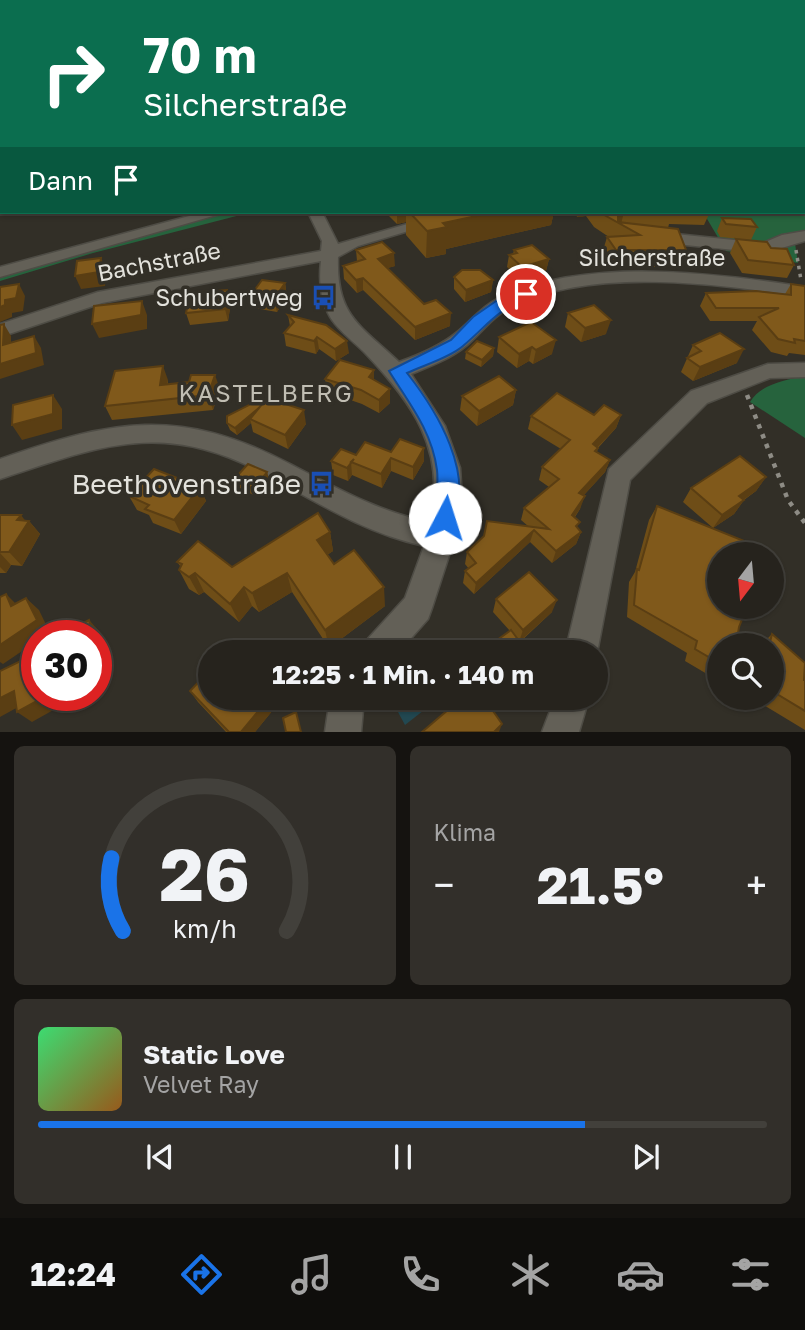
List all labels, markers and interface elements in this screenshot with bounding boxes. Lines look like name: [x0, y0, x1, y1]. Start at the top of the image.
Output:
text: 70 m: [143, 25, 257, 84]
icon: right: [28, 28, 119, 119]
text: Silcherstraße: [143, 85, 347, 123]
icon: arrive: [107, 161, 145, 199]
text: Dann: [28, 165, 93, 196]
street label: Bachstraße: [95, 235, 223, 287]
street label: Silcherstraße: [579, 243, 725, 271]
pin: [496, 264, 556, 324]
icon: arrive: [507, 275, 545, 313]
place label: Schubertweg: [155, 283, 303, 311]
bus stop icon: Schubertweg: [309, 284, 337, 312]
district label: KASTELBERG: [178, 378, 354, 407]
place label: Beethovenstraße: [72, 467, 301, 500]
bus stop icon: Beethovenstraße: [307, 470, 335, 498]
position arrow: [408, 481, 482, 555]
north arrow: [707, 542, 784, 620]
map controls: [707, 542, 784, 710]
speed limit sign: 30: [21, 620, 112, 711]
button: search: [707, 633, 784, 710]
text: 12:25 · 1 Min. · 140 m: [272, 659, 534, 690]
text: Klima: [434, 818, 496, 846]
text: 26: [159, 831, 250, 918]
text: 21.5°: [537, 853, 664, 915]
text: −: [434, 862, 454, 907]
text: +: [746, 862, 767, 907]
text: km/h: [173, 913, 237, 944]
text: Static Love: [143, 1039, 285, 1070]
text: Velvet Ray: [143, 1070, 259, 1098]
icon: previous: [141, 1138, 179, 1176]
icon: pause: [384, 1138, 422, 1176]
icon: next: [627, 1138, 665, 1176]
icon: directions: [177, 1250, 226, 1299]
icon: music: [287, 1250, 336, 1299]
icon: phone: [396, 1250, 445, 1299]
icon: climate: [506, 1250, 555, 1299]
icon: car: [616, 1250, 665, 1299]
icon: filters: [726, 1250, 775, 1299]
text: 12:24: [30, 1255, 116, 1293]

